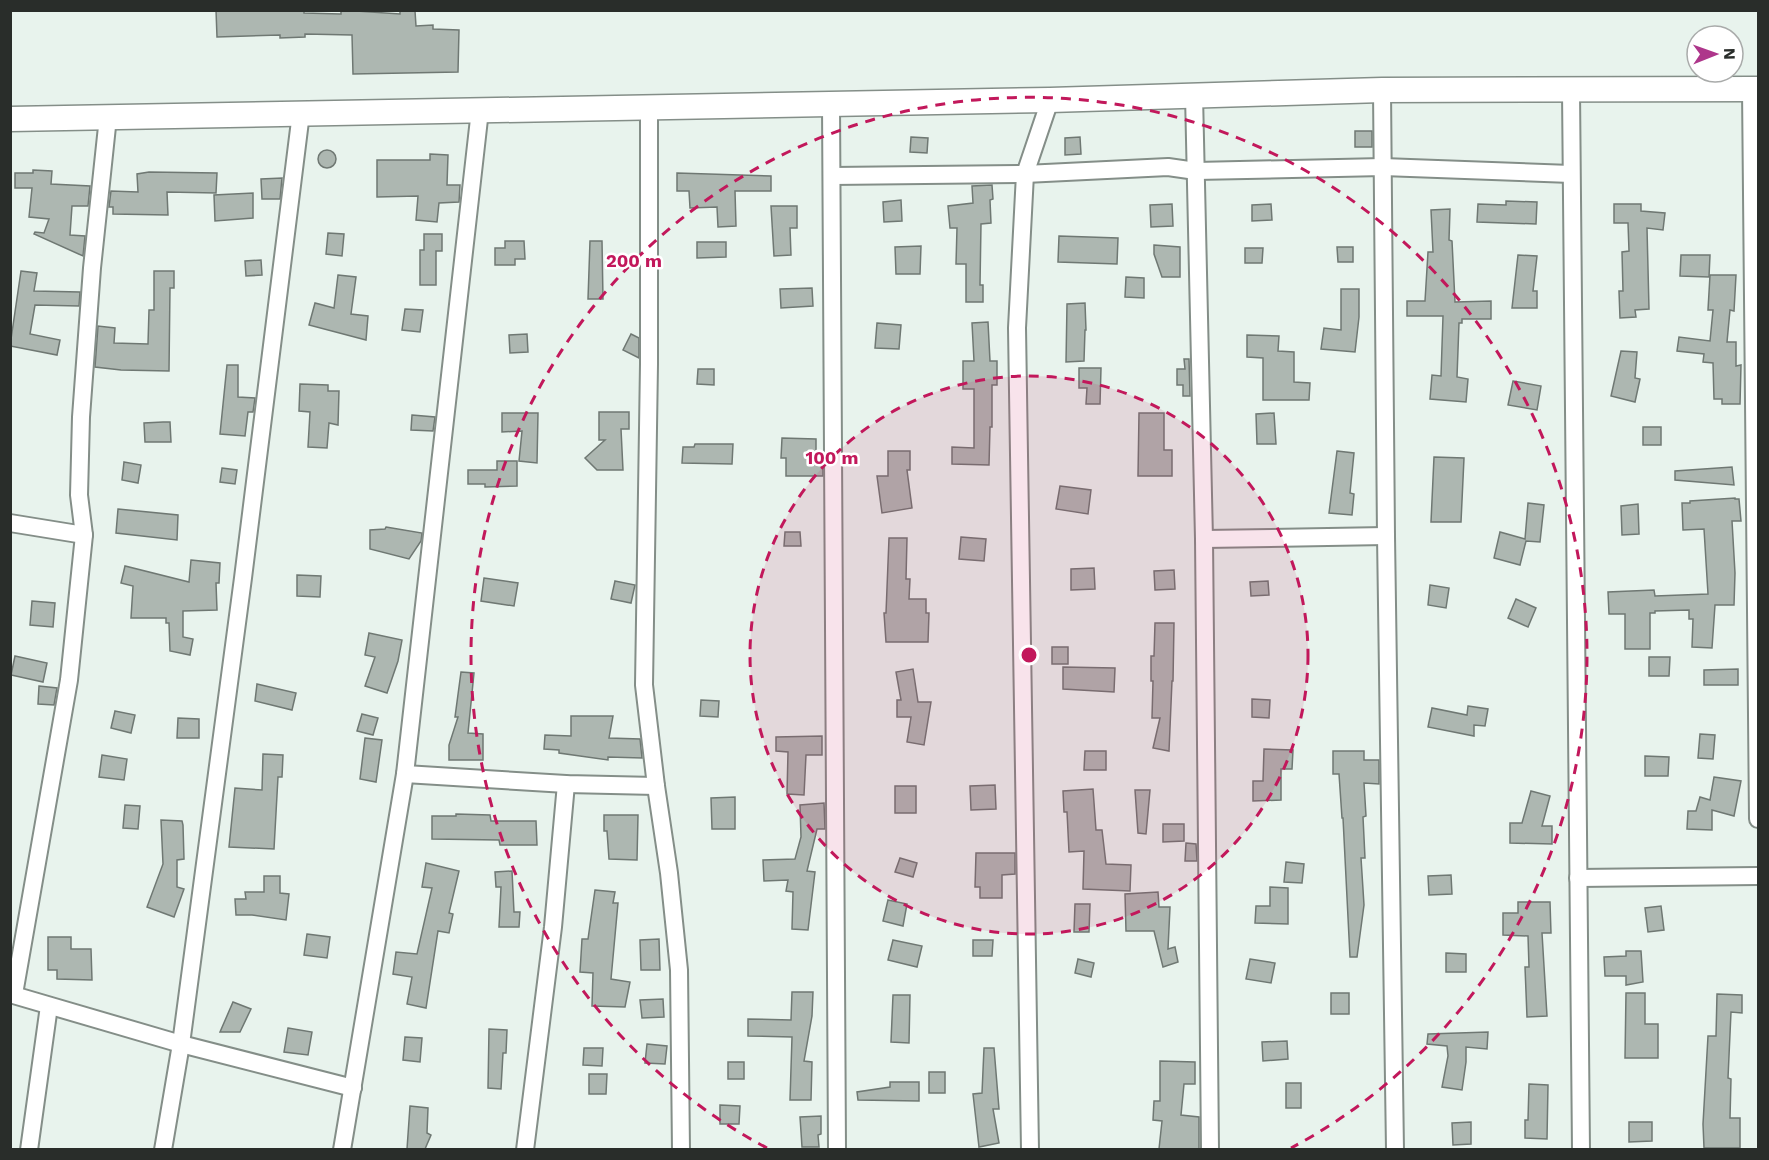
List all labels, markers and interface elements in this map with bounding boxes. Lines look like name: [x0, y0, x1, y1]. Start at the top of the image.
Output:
north arrow: [1685, 24, 1745, 84]
text: N: [1720, 48, 1739, 60]
text: 200 m: [606, 250, 662, 271]
text: 100 m: [805, 447, 859, 468]
centre of rings: [1019, 645, 1039, 665]

